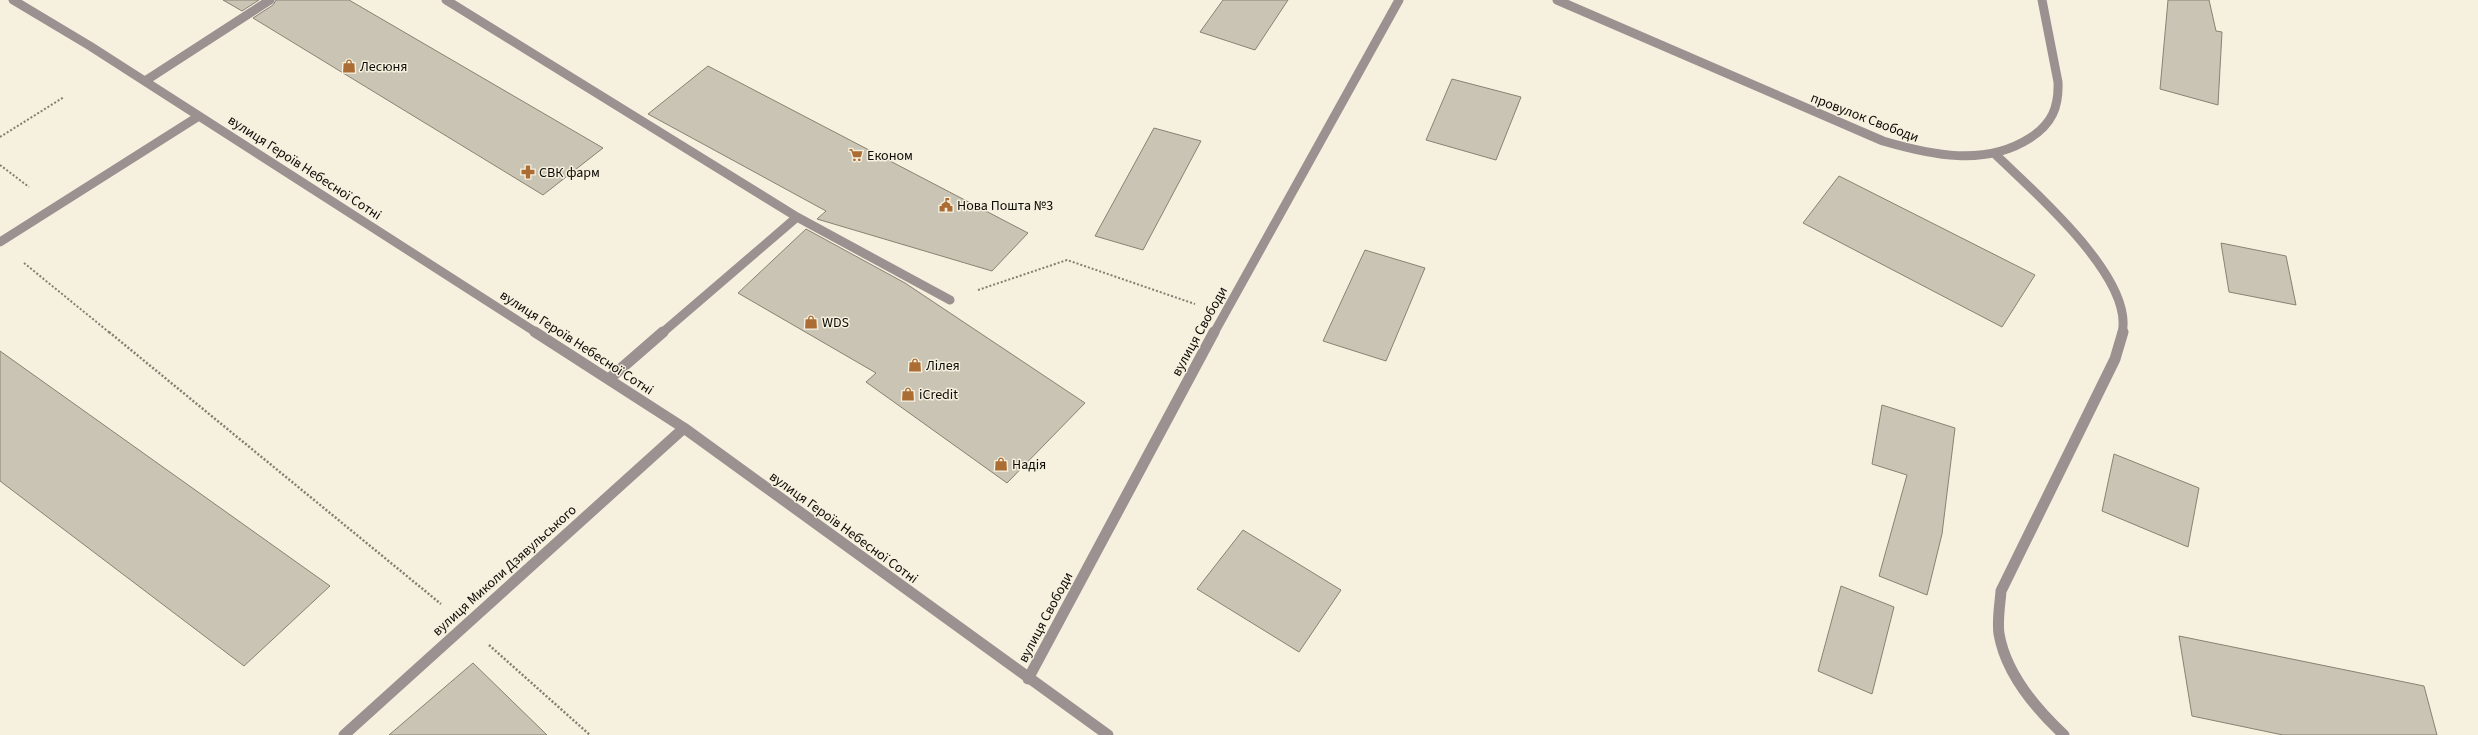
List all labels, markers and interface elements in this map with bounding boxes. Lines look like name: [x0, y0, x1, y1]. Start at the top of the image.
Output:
place label: Лесюня: [360, 57, 408, 77]
shop icon: Лесюня: [341, 58, 357, 74]
street label: провулок Свободи: [1808, 88, 1922, 148]
street label: вулиця Героїв Небесної Сотні: [224, 111, 385, 225]
place label: Економ: [867, 146, 913, 166]
supermarket icon: Економ: [848, 147, 864, 163]
place label: СВК фарм: [539, 163, 600, 183]
pharmacy icon: СВК фарм: [520, 164, 536, 180]
place label: Нова Пошта №3: [957, 196, 1053, 216]
public building icon: Нова Пошта №3: [938, 197, 954, 213]
street label: вулиця Свободи: [1167, 283, 1233, 380]
street label: вулиця Героїв Небесної Сотні: [496, 286, 657, 400]
place label: WDS: [822, 313, 849, 333]
shop icon: WDS: [803, 314, 819, 330]
place label: Лілея: [926, 356, 960, 376]
shop icon: Лілея: [907, 357, 923, 373]
place label: iCredit: [919, 385, 958, 405]
shop icon: iCredit: [900, 386, 916, 402]
place label: Надія: [1012, 455, 1046, 475]
shop icon: Надія: [993, 456, 1009, 472]
street label: вулиця Героїв Небесної Сотні: [765, 467, 922, 589]
street label: вулиця Миколи Дзявульського: [428, 501, 581, 641]
street label: вулиця Свободи: [1014, 569, 1078, 666]

